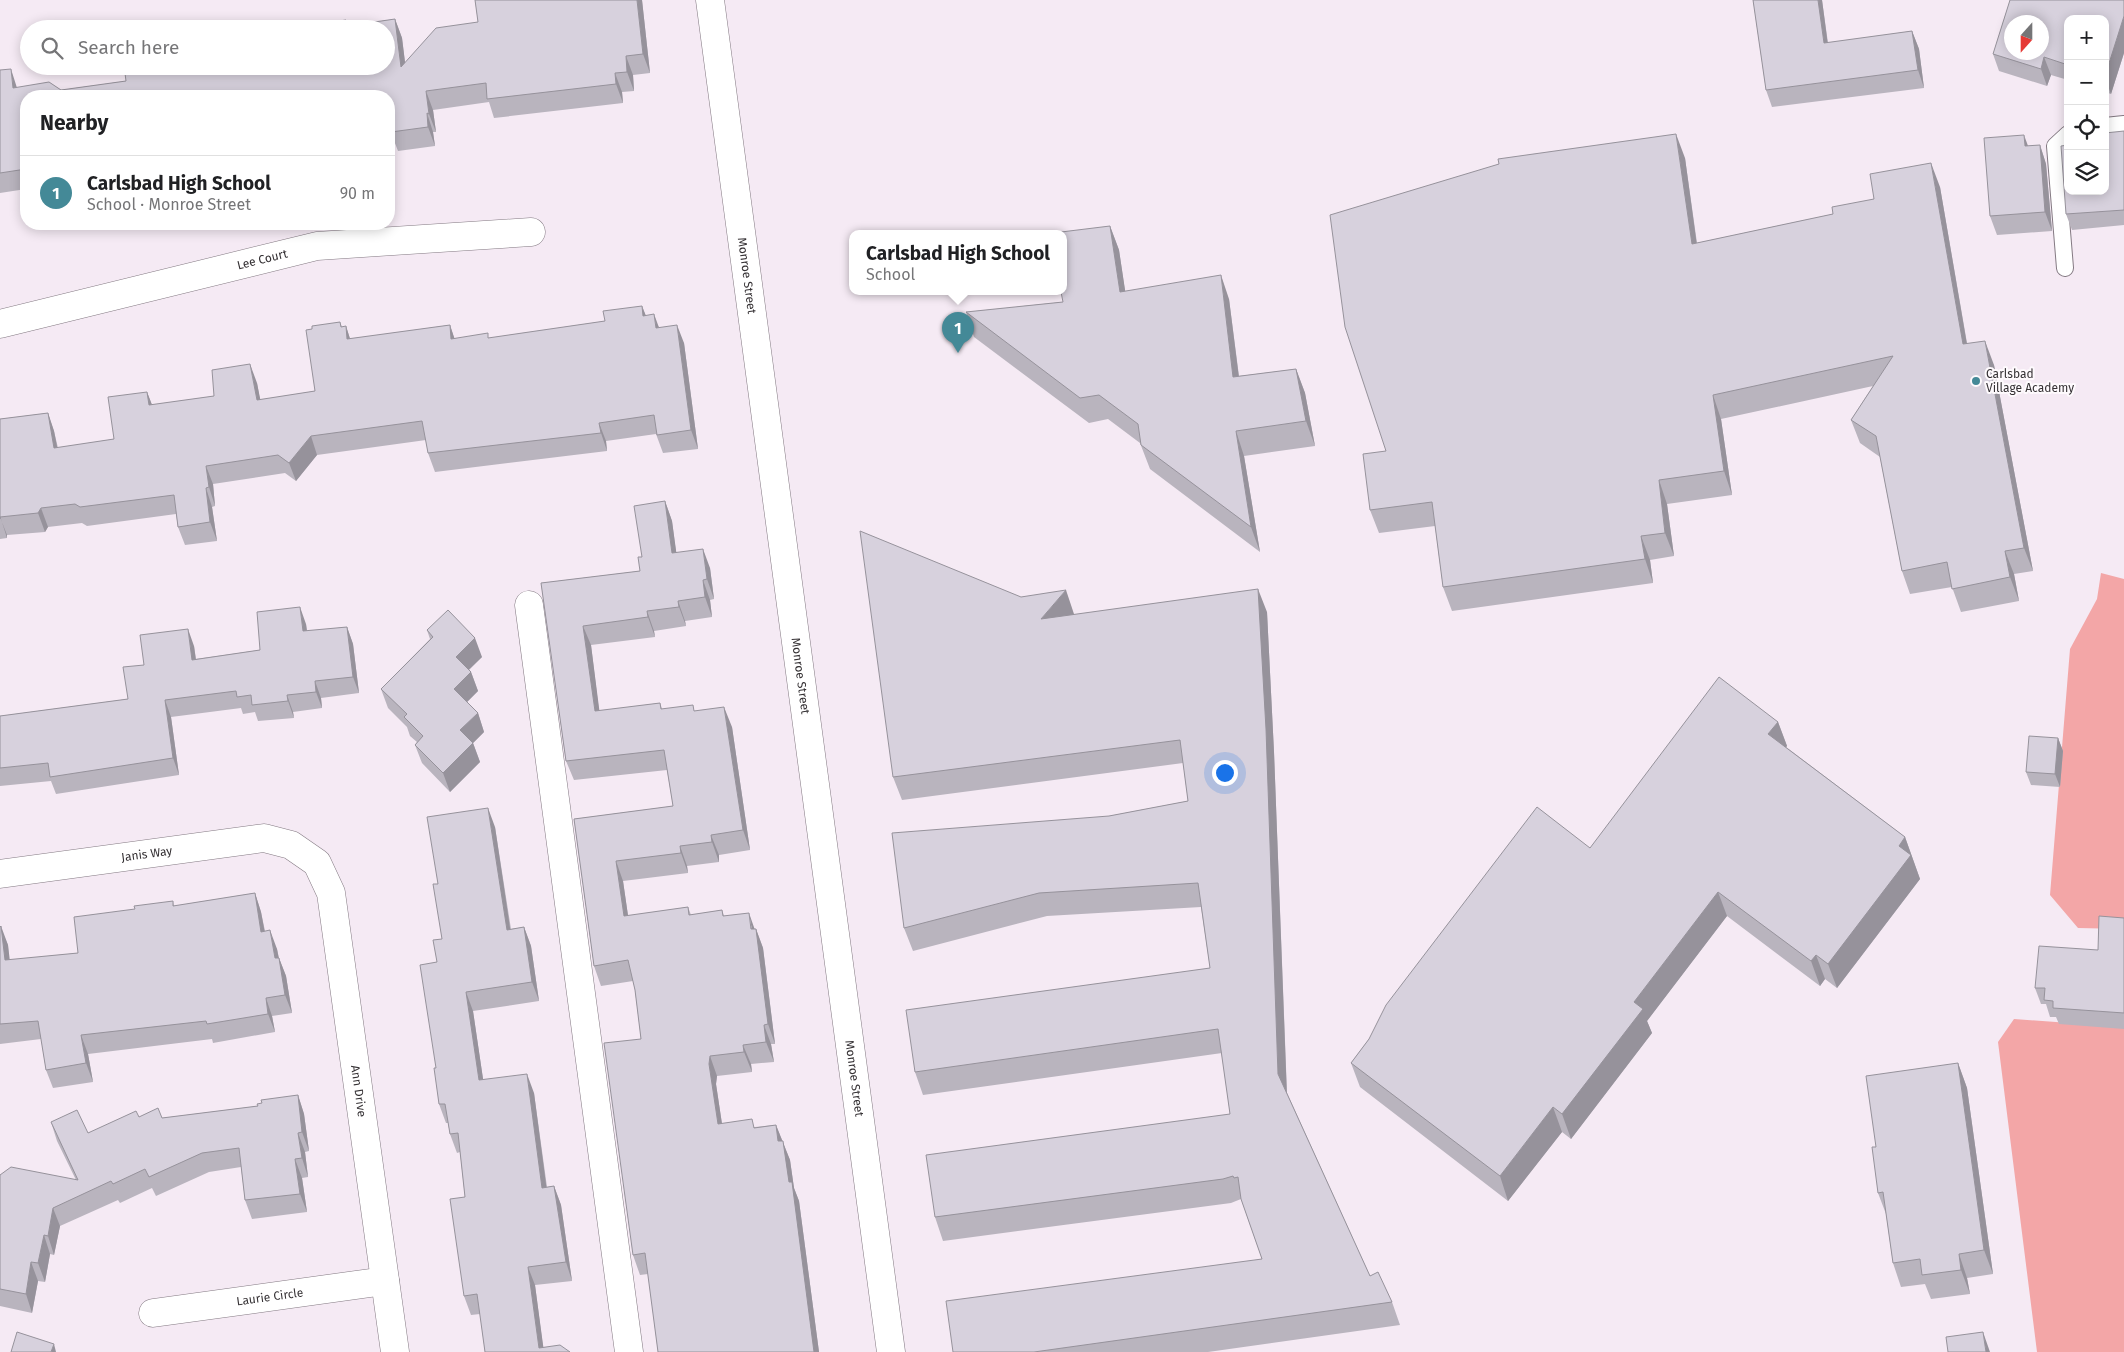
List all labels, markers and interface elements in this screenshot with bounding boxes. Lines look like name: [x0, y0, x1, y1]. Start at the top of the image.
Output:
north arrow: [2004, 15, 2049, 60]
map controls: [2064, 15, 2109, 195]
button: +: [2064, 15, 2109, 60]
search box: [20, 20, 395, 75]
icon: search: [38, 34, 66, 62]
text: Search here: [78, 36, 179, 59]
button: −: [2064, 60, 2109, 105]
button: locate: [2064, 105, 2109, 150]
text: Nearby: [40, 110, 108, 136]
button: layers: [2064, 150, 2109, 195]
text: Carlsbad High School: [87, 172, 271, 195]
text: 1: [52, 184, 60, 203]
text: 90 m: [340, 184, 375, 203]
text: School · Monroe Street: [87, 195, 251, 214]
popup: [849, 230, 1067, 295]
street label: Monroe Street: [735, 236, 759, 315]
text: Carlsbad High School: [866, 242, 1050, 265]
street label: Lee Court: [236, 246, 289, 272]
text: School: [866, 265, 915, 284]
pin: 1: [942, 312, 974, 353]
place label: Carlsbad Village Academy: [1986, 367, 2074, 395]
marker: Carlsbad Village Academy: [1970, 375, 1982, 387]
street label: Monroe Street: [788, 637, 813, 716]
your location: [1212, 760, 1238, 786]
street label: Janis Way: [120, 844, 173, 864]
street label: Monroe Street: [842, 1039, 867, 1118]
street label: Ann Drive: [348, 1064, 369, 1118]
street label: Laurie Circle: [236, 1285, 304, 1308]

